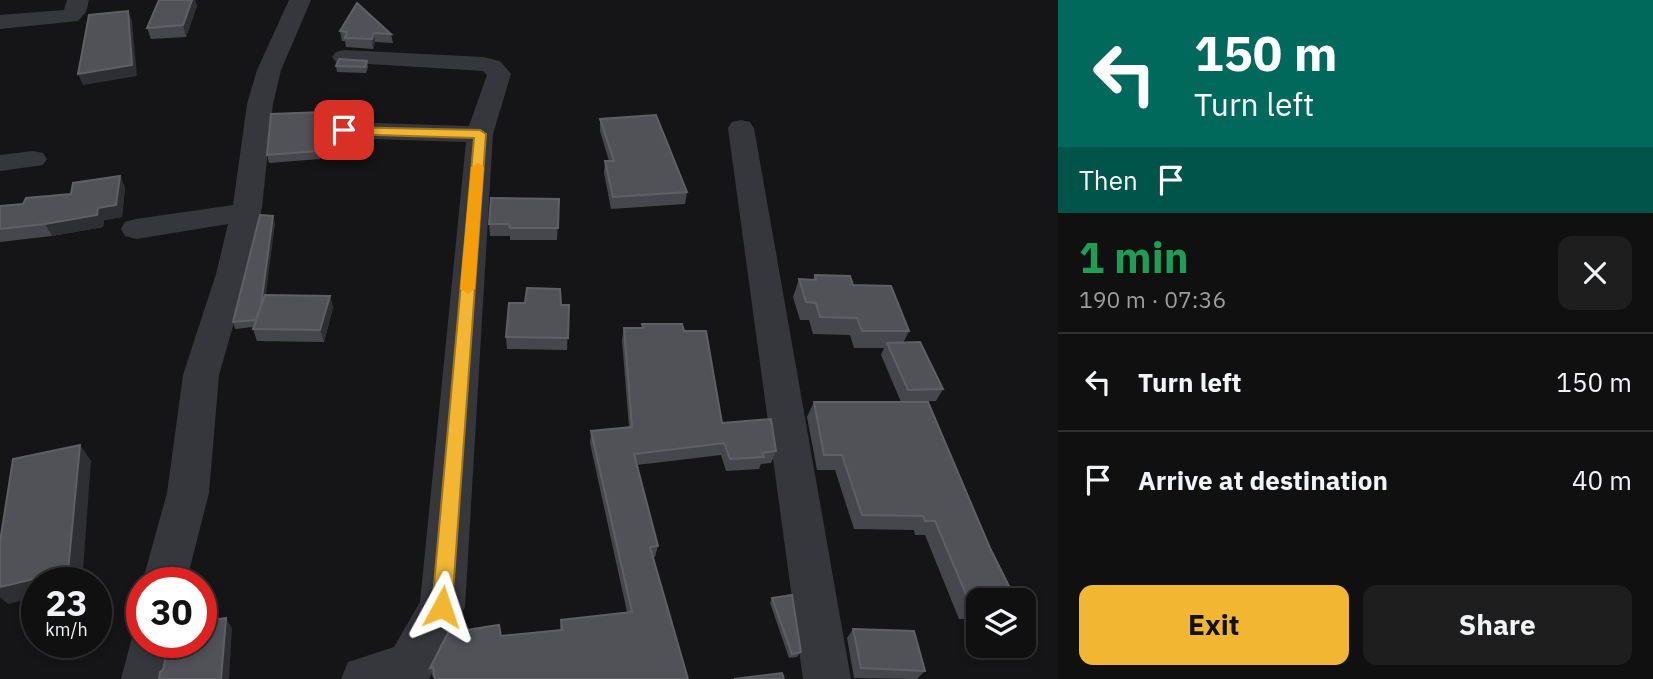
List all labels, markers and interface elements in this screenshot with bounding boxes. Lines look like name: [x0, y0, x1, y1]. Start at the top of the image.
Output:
text: 150 m: [1194, 21, 1338, 84]
icon: left: [1079, 28, 1170, 119]
text: Turn left: [1194, 83, 1314, 125]
pin: [314, 100, 374, 160]
icon: arrive: [325, 111, 363, 149]
icon: arrive: [1152, 161, 1190, 199]
text: Then: [1079, 163, 1138, 197]
text: 1 min: [1079, 230, 1189, 285]
button: close: [1558, 236, 1632, 310]
text: 190 m · 07:36: [1079, 284, 1226, 314]
icon: left: [1079, 363, 1117, 401]
text: Turn left: [1138, 365, 1241, 399]
text: 150 m: [1556, 365, 1632, 399]
icon: arrive: [1079, 461, 1117, 499]
text: Arrive at destination: [1138, 463, 1388, 497]
text: 40 m: [1572, 463, 1632, 497]
speed limit sign: 30: [126, 567, 217, 658]
position arrow: [405, 570, 479, 644]
text: 23: [45, 580, 88, 626]
button: Exit: [1079, 585, 1349, 665]
button: Share: [1363, 585, 1632, 665]
map controls: [966, 588, 1036, 658]
button: layers: [966, 588, 1036, 658]
text: km/h: [45, 618, 88, 641]

